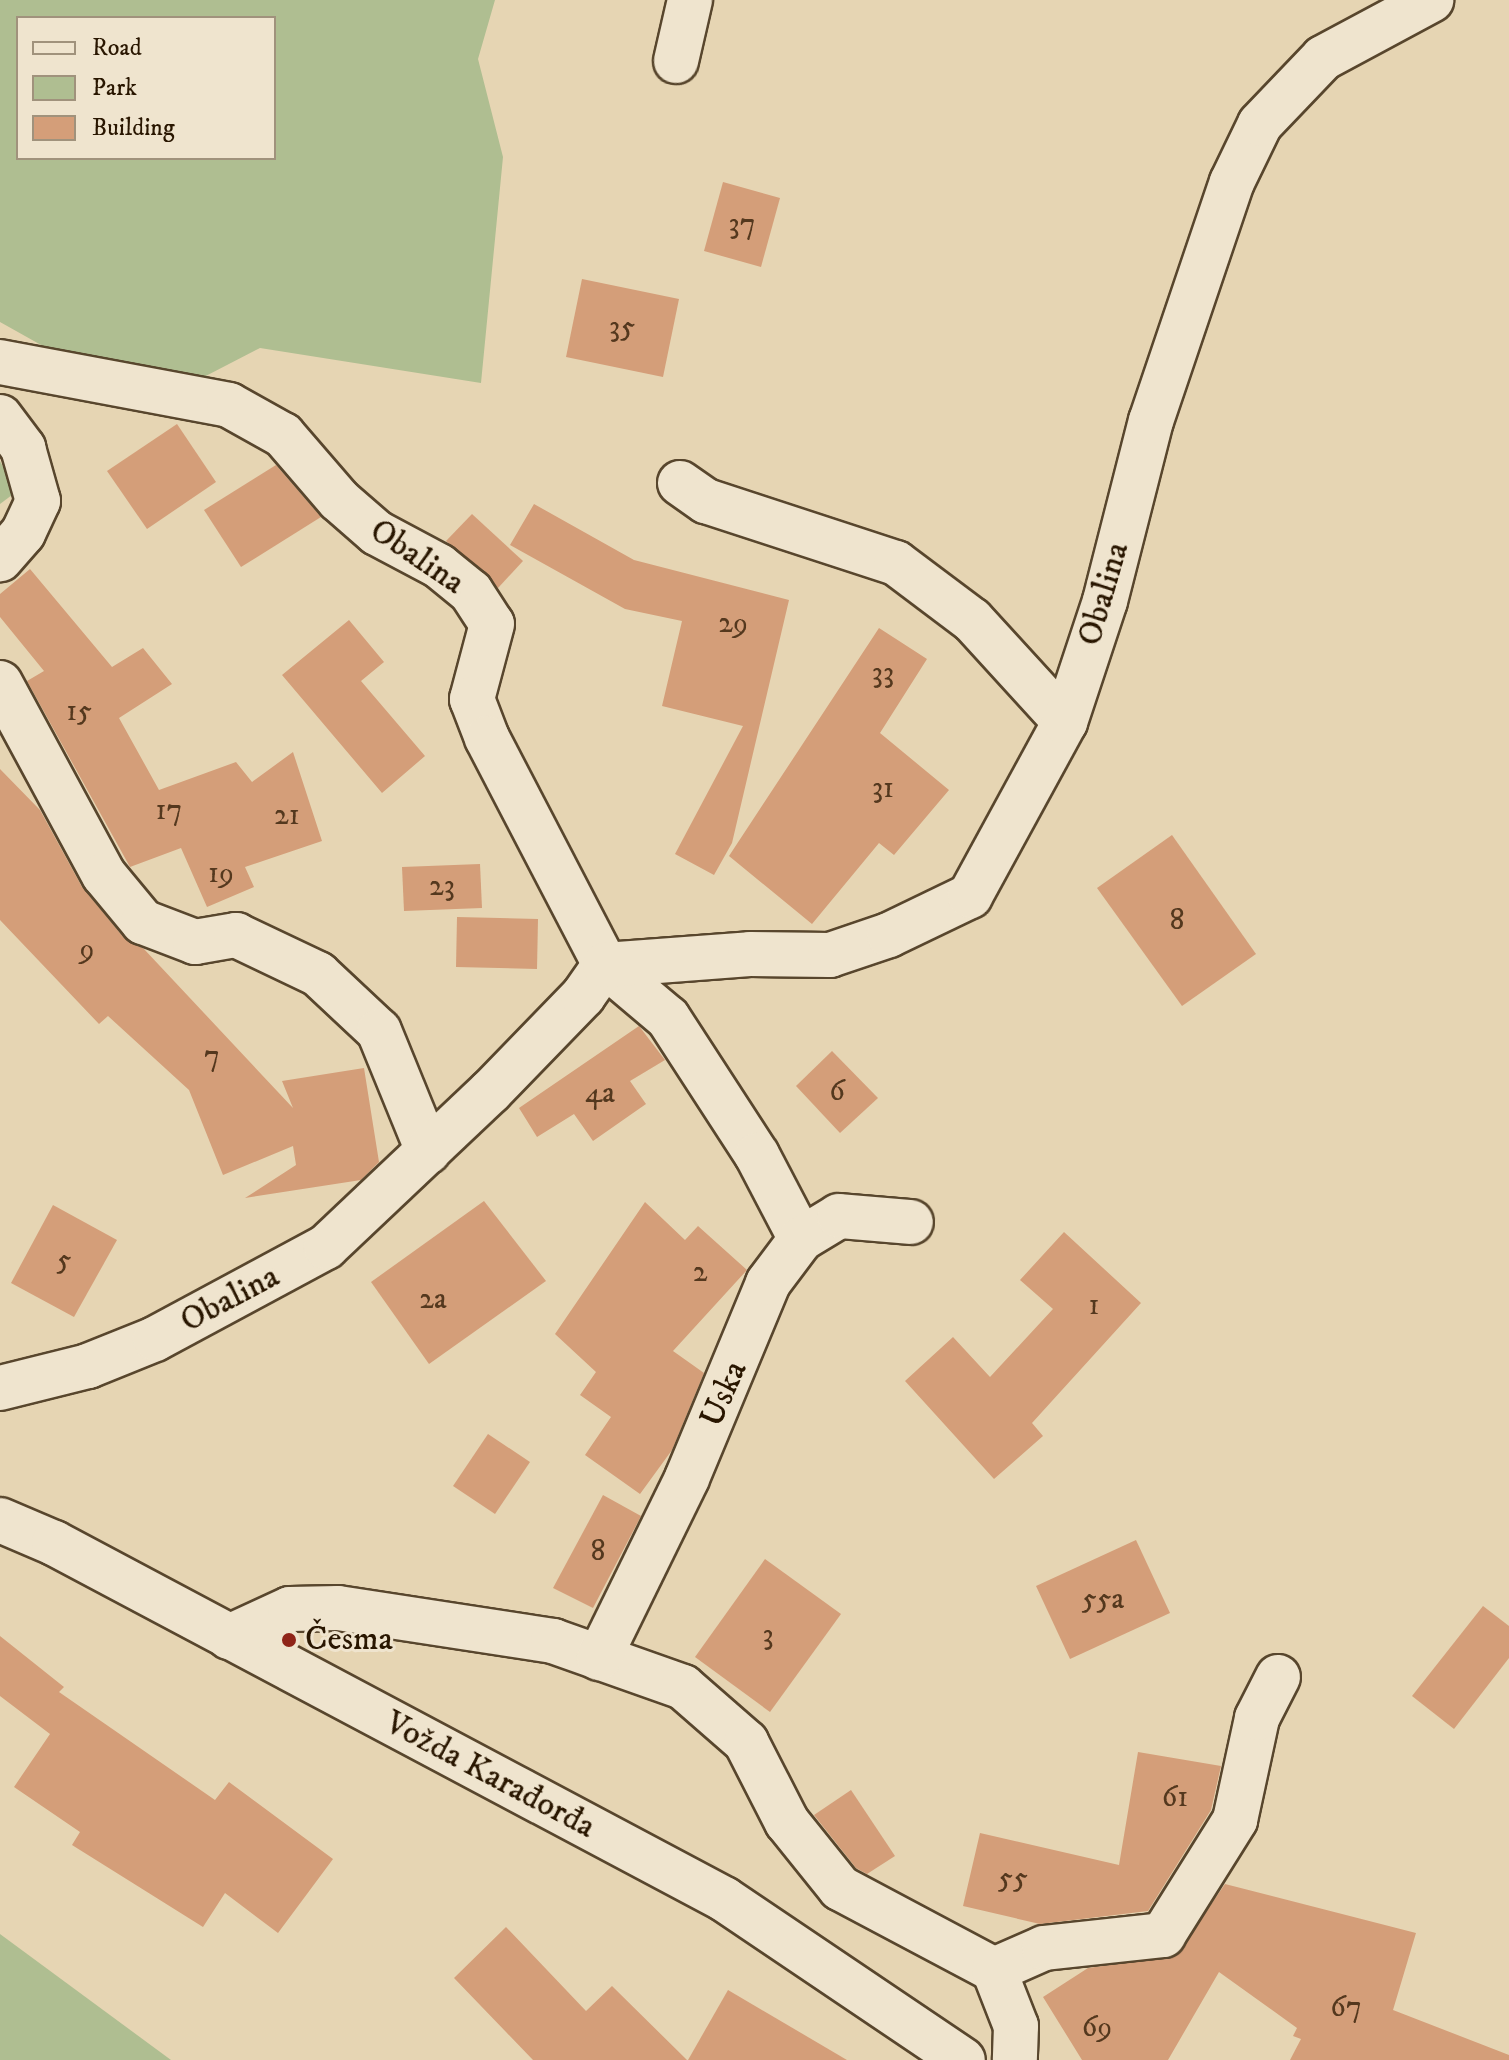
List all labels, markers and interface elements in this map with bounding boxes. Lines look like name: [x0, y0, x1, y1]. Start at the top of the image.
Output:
legend: [16, 16, 276, 160]
text: Road: [92, 33, 142, 63]
text: Park: [92, 73, 137, 103]
text: Building: [92, 113, 175, 143]
house number: 37: [729, 207, 755, 243]
house number: 35: [609, 310, 635, 346]
street label: Obalina: [362, 511, 472, 603]
street label: Obalina: [1070, 538, 1138, 650]
house number: 29: [718, 606, 748, 642]
house number: 33: [872, 656, 894, 692]
house number: 15: [66, 694, 92, 730]
house number: 31: [872, 771, 894, 807]
house number: 17: [156, 793, 182, 829]
house number: 21: [274, 798, 300, 834]
house number: 19: [208, 856, 234, 892]
house number: 23: [429, 869, 455, 905]
house number: 8: [1169, 903, 1185, 939]
house number: 9: [80, 932, 94, 968]
house number: 7: [204, 1039, 220, 1075]
house number: 6: [829, 1074, 845, 1110]
house number: 4a: [585, 1076, 615, 1112]
house number: 5: [57, 1243, 71, 1279]
house number: 2: [693, 1255, 707, 1291]
street label: Obalina: [174, 1256, 286, 1342]
house number: 2a: [419, 1282, 447, 1318]
house number: 1: [1088, 1288, 1100, 1324]
street label: Uska: [692, 1355, 756, 1433]
house number: 8: [590, 1534, 606, 1570]
house number: 55a: [1082, 1582, 1124, 1618]
house number: 3: [762, 1618, 774, 1654]
place label: Česma: [305, 1620, 393, 1660]
marker: Česma: [280, 1631, 298, 1649]
street label: Vožda Karađorđa: [378, 1702, 602, 1848]
house number: 61: [1162, 1780, 1188, 1816]
house number: 55: [998, 1861, 1028, 1897]
house number: 67: [1330, 1990, 1362, 2026]
house number: 69: [1082, 2010, 1112, 2046]

